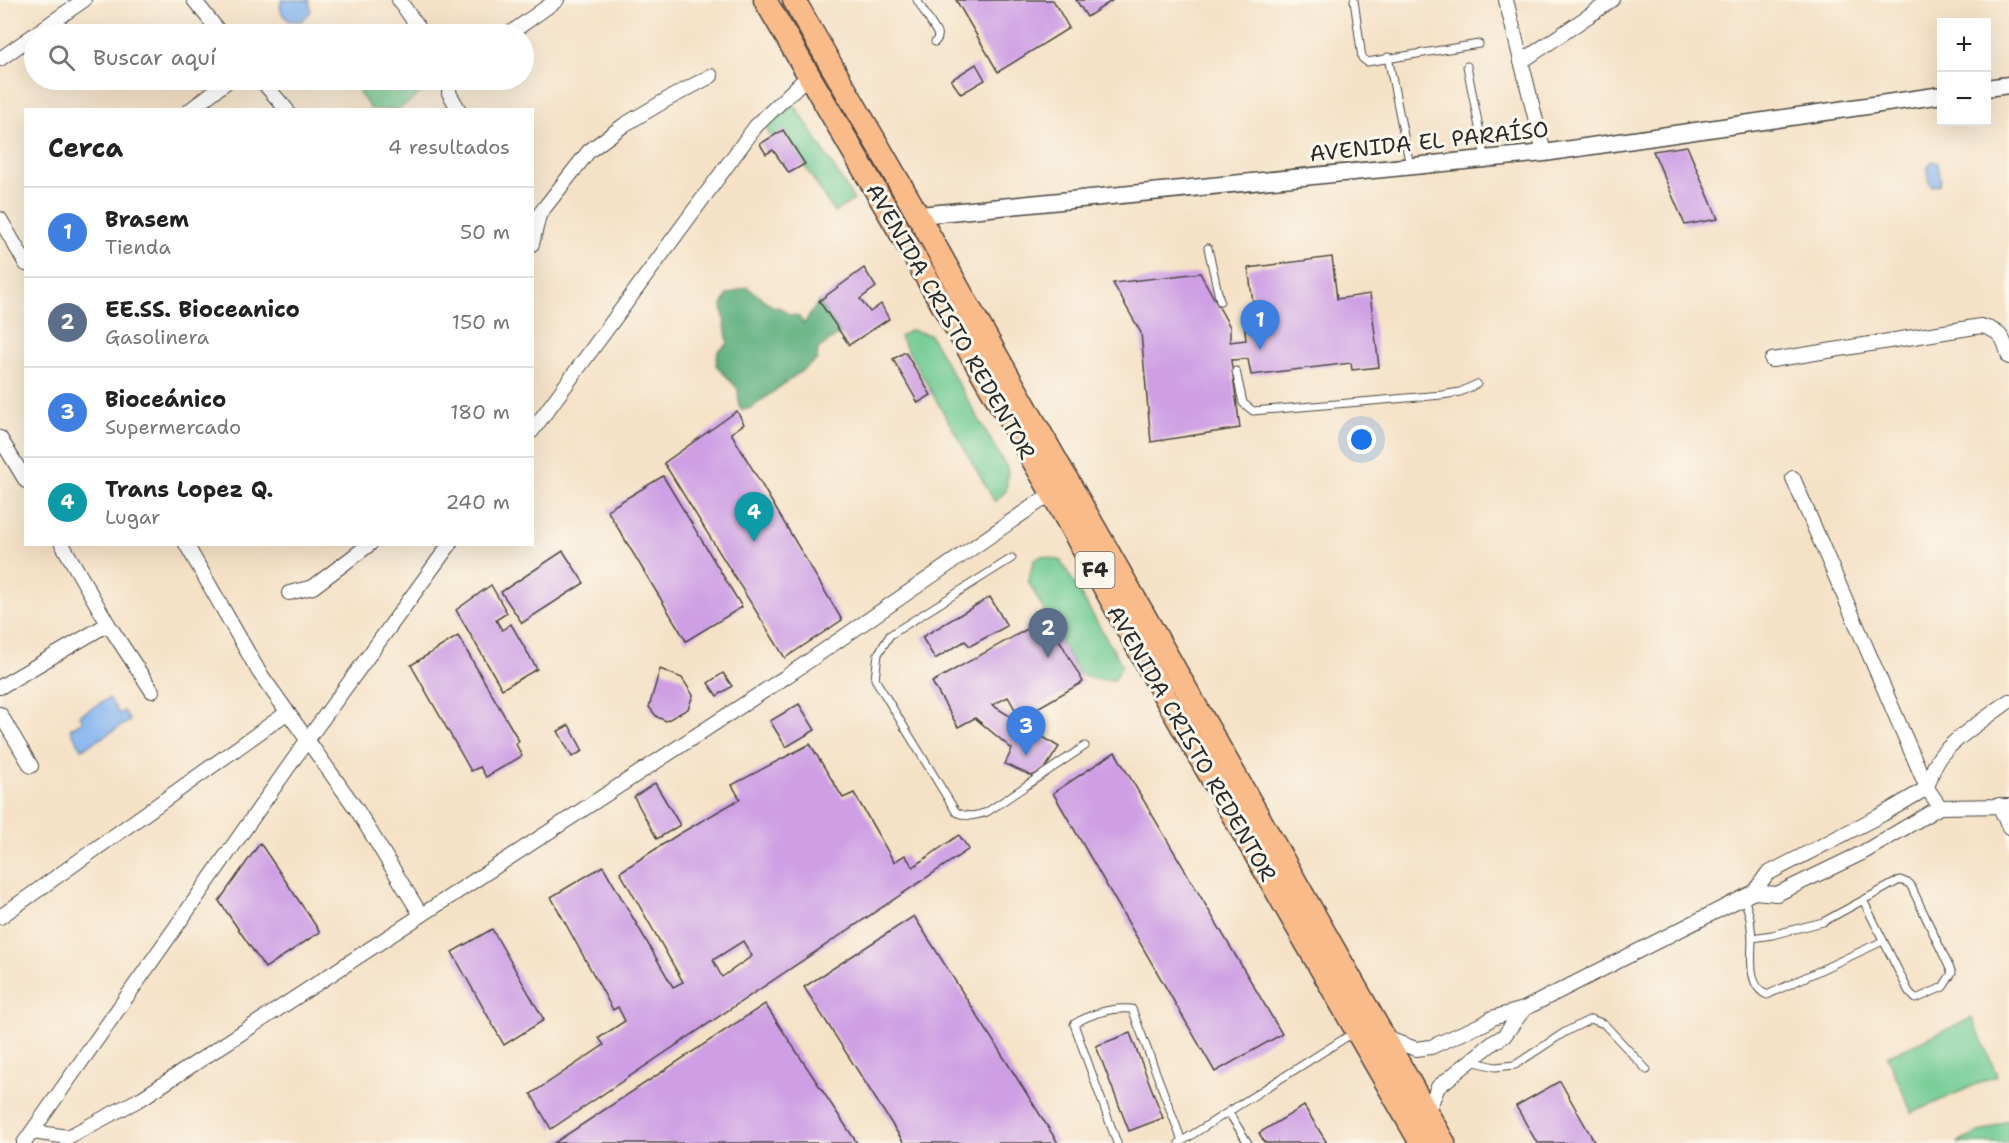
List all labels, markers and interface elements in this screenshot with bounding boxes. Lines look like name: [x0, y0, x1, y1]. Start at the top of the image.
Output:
map controls: [1937, 18, 1991, 126]
button: +: [1937, 18, 1991, 72]
search box: [24, 24, 534, 90]
icon: search: [45, 41, 78, 74]
text: Buscar aquí: [93, 43, 216, 72]
button: −: [1937, 72, 1991, 126]
street label: AVENIDA EL PARAÍSO: [1308, 115, 1550, 168]
text: Cerca: [48, 130, 123, 165]
text: 4 resultados: [388, 134, 510, 160]
street label: AVENIDA CRISTO REDENTOR: [859, 178, 1042, 465]
text: Brasem: [105, 205, 189, 234]
text: 1: [63, 219, 72, 245]
text: 50 m: [460, 219, 510, 245]
text: Tienda: [105, 234, 171, 260]
text: EE.SS. Bioceanico: [105, 295, 300, 324]
pin: 1: [1240, 300, 1280, 350]
text: 2: [61, 309, 75, 335]
text: 150 m: [452, 309, 510, 335]
text: Gasolinera: [105, 324, 209, 350]
text: Bioceánico: [105, 385, 226, 414]
text: 3: [61, 399, 75, 425]
text: 180 m: [450, 399, 510, 425]
text: Supermercado: [105, 414, 241, 440]
your location: [1347, 425, 1376, 454]
text: Trans Lopez Q.: [105, 475, 273, 504]
text: 4: [61, 489, 75, 515]
text: 240 m: [445, 489, 510, 515]
pin: 4: [734, 492, 774, 542]
text: Lugar: [105, 504, 161, 530]
road number: F4: [1076, 552, 1114, 588]
street label: AVENIDA CRISTO REDENTOR: [1100, 600, 1283, 887]
pin: 2: [1028, 608, 1068, 658]
pin: 3: [1006, 706, 1046, 756]

